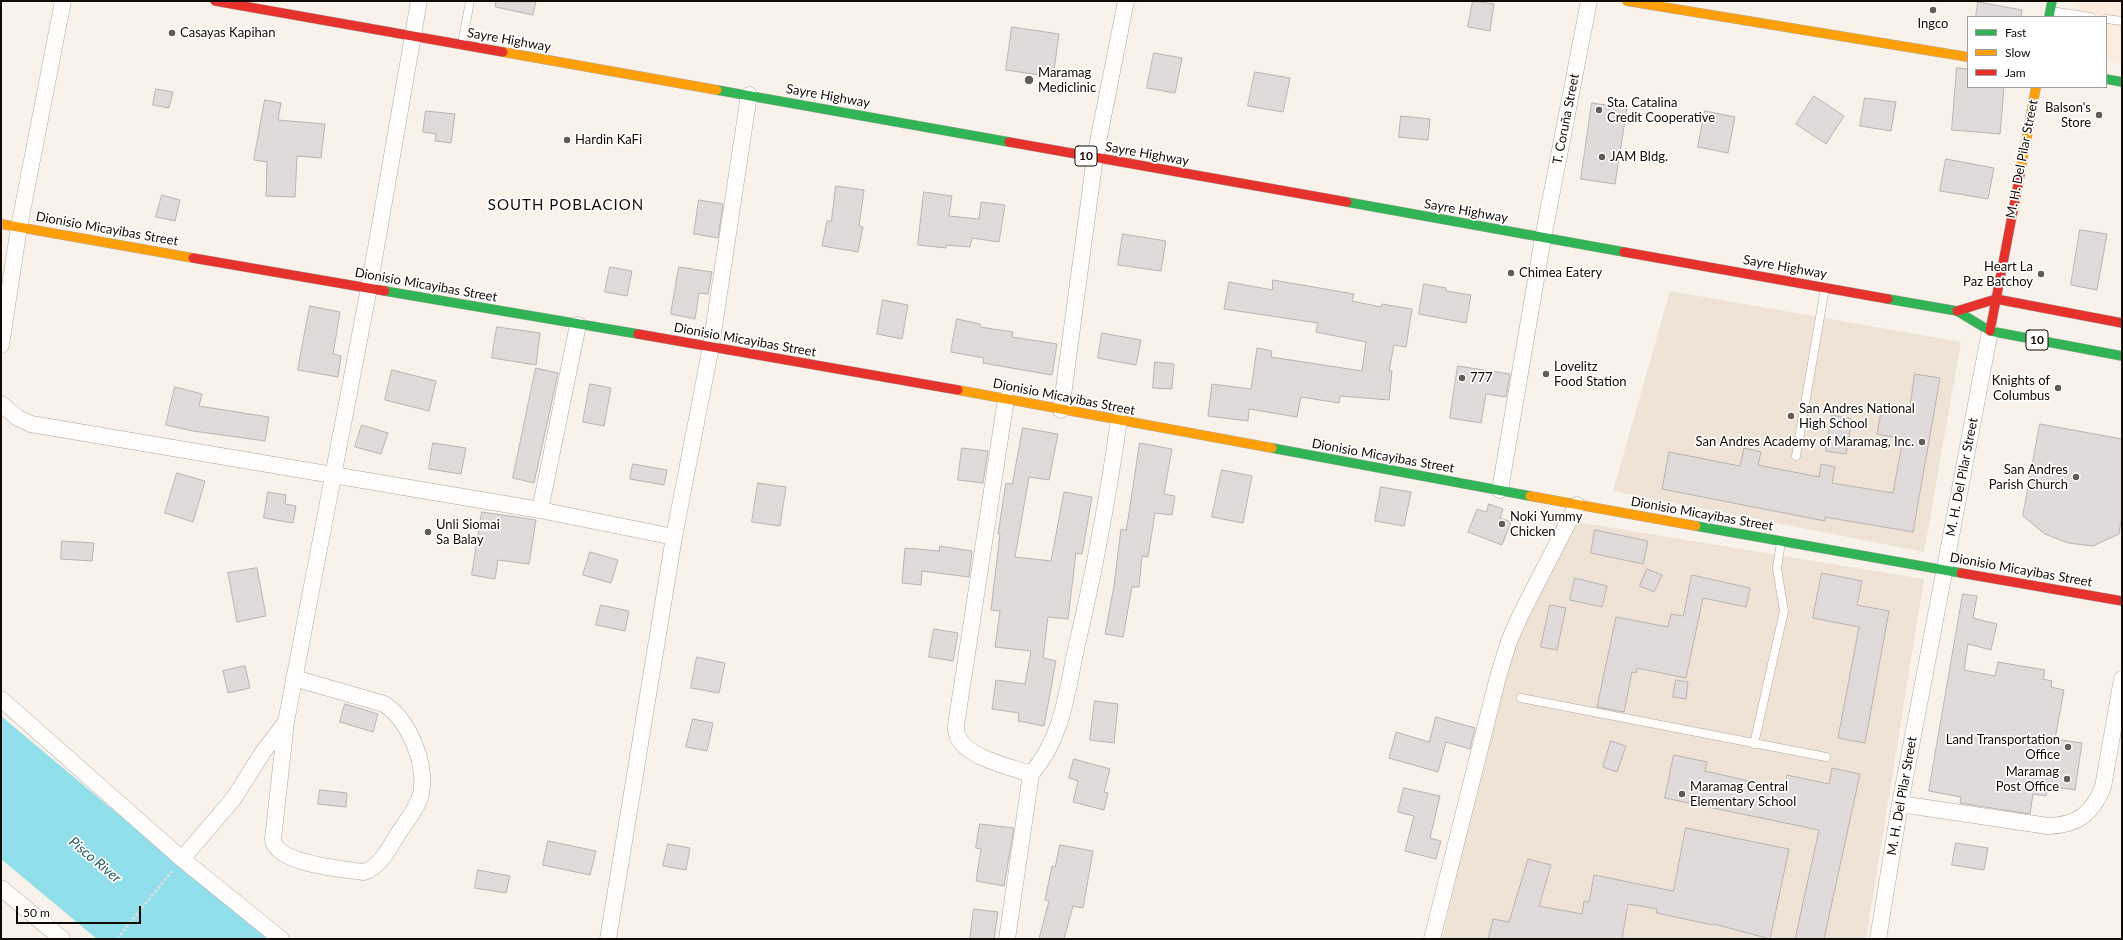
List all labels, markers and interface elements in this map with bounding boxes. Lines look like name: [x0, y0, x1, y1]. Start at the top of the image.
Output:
marker: Ingco: [1928, 5, 1938, 15]
place label: Ingco: [1918, 16, 1948, 32]
legend: [1967, 16, 2107, 88]
place label: Casayas Kapihan: [180, 25, 275, 41]
street label: Sayre Highway: [466, 25, 552, 55]
text: Fast: [2005, 25, 2026, 40]
marker: Casayas Kapihan: [167, 28, 177, 38]
text: Slow: [2005, 45, 2030, 60]
place label: Maramag Mediclinic: [1038, 65, 1096, 96]
text: Jam: [2005, 65, 2026, 80]
street label: T. Coruña Street: [1550, 72, 1582, 166]
marker: Maramag Mediclinic: [1023, 74, 1035, 86]
street label: Sayre Highway: [785, 81, 871, 111]
place label: Sta. Catalina Credit Cooperative: [1607, 95, 1715, 126]
street label: M. H. Del Pilar Street: [2003, 98, 2041, 220]
place label: Balson's Store: [2045, 100, 2091, 131]
marker: Sta. Catalina Credit Cooperative: [1594, 105, 1604, 115]
marker: Balson's Store: [2094, 110, 2104, 120]
place label: Hardin KaFi: [575, 132, 642, 148]
marker: Hardin KaFi: [562, 135, 572, 145]
street label: Sayre Highway: [1104, 139, 1190, 169]
road number: 10: [1075, 146, 1097, 166]
place label: JAM Bldg.: [1610, 149, 1668, 165]
marker: JAM Bldg.: [1597, 152, 1607, 162]
district label: SOUTH POBLACION: [488, 196, 644, 214]
street label: Sayre Highway: [1423, 196, 1509, 226]
street label: Dionisio Micayibas Street: [35, 209, 179, 249]
street label: Sayre Highway: [1742, 252, 1828, 282]
place label: Heart La Paz Batchoy: [1963, 259, 2033, 290]
street label: Dionisio Micayibas Street: [354, 265, 498, 305]
place label: Chimea Eatery: [1519, 265, 1602, 281]
marker: Chimea Eatery: [1506, 268, 1516, 278]
marker: Heart La Paz Batchoy: [2036, 269, 2046, 279]
street label: Dionisio Micayibas Street: [673, 320, 817, 360]
road number: 10: [2026, 330, 2048, 350]
place label: Lovelitz Food Station: [1554, 359, 1627, 390]
marker: Lovelitz Food Station: [1541, 369, 1551, 379]
place label: 777: [1470, 370, 1493, 386]
marker: 777: [1457, 373, 1467, 383]
place label: Knights of Columbus: [1992, 373, 2050, 404]
street label: Dionisio Micayibas Street: [992, 376, 1136, 418]
marker: Knights of Columbus: [2053, 383, 2063, 393]
place label: San Andres National High School: [1799, 401, 1915, 432]
marker: San Andres National High School: [1786, 411, 1796, 421]
street label: M. H. Del Pilar Street: [1943, 416, 1981, 538]
place label: San Andres Academy of Maramag, Inc.: [1696, 434, 1914, 450]
street label: Dionisio Micayibas Street: [1311, 436, 1455, 476]
marker: San Andres Academy of Maramag, Inc.: [1917, 437, 1927, 447]
place label: San Andres Parish Church: [1989, 462, 2068, 493]
marker: San Andres Parish Church: [2071, 472, 2081, 482]
street label: Dionisio Micayibas Street: [1630, 494, 1774, 534]
place label: Noki Yummy Chicken: [1510, 509, 1582, 540]
place label: Unli Siomai Sa Balay: [436, 517, 500, 548]
marker: Noki Yummy Chicken: [1497, 519, 1507, 529]
marker: Unli Siomai Sa Balay: [423, 527, 433, 537]
street label: Dionisio Micayibas Street: [1949, 550, 2093, 590]
place label: Land Transportation Office: [1946, 732, 2060, 763]
street label: M. H. Del Pilar Street: [1884, 735, 1920, 857]
marker: Land Transportation Office: [2063, 742, 2073, 752]
place label: Maramag Post Office: [1996, 764, 2059, 795]
marker: Maramag Post Office: [2062, 774, 2072, 784]
place label: Maramag Central Elementary School: [1690, 779, 1796, 810]
marker: Maramag Central Elementary School: [1677, 789, 1687, 799]
water label: Pisco River: [66, 833, 124, 887]
scale bar: [18, 898, 143, 924]
text: 50 m: [23, 905, 50, 920]

